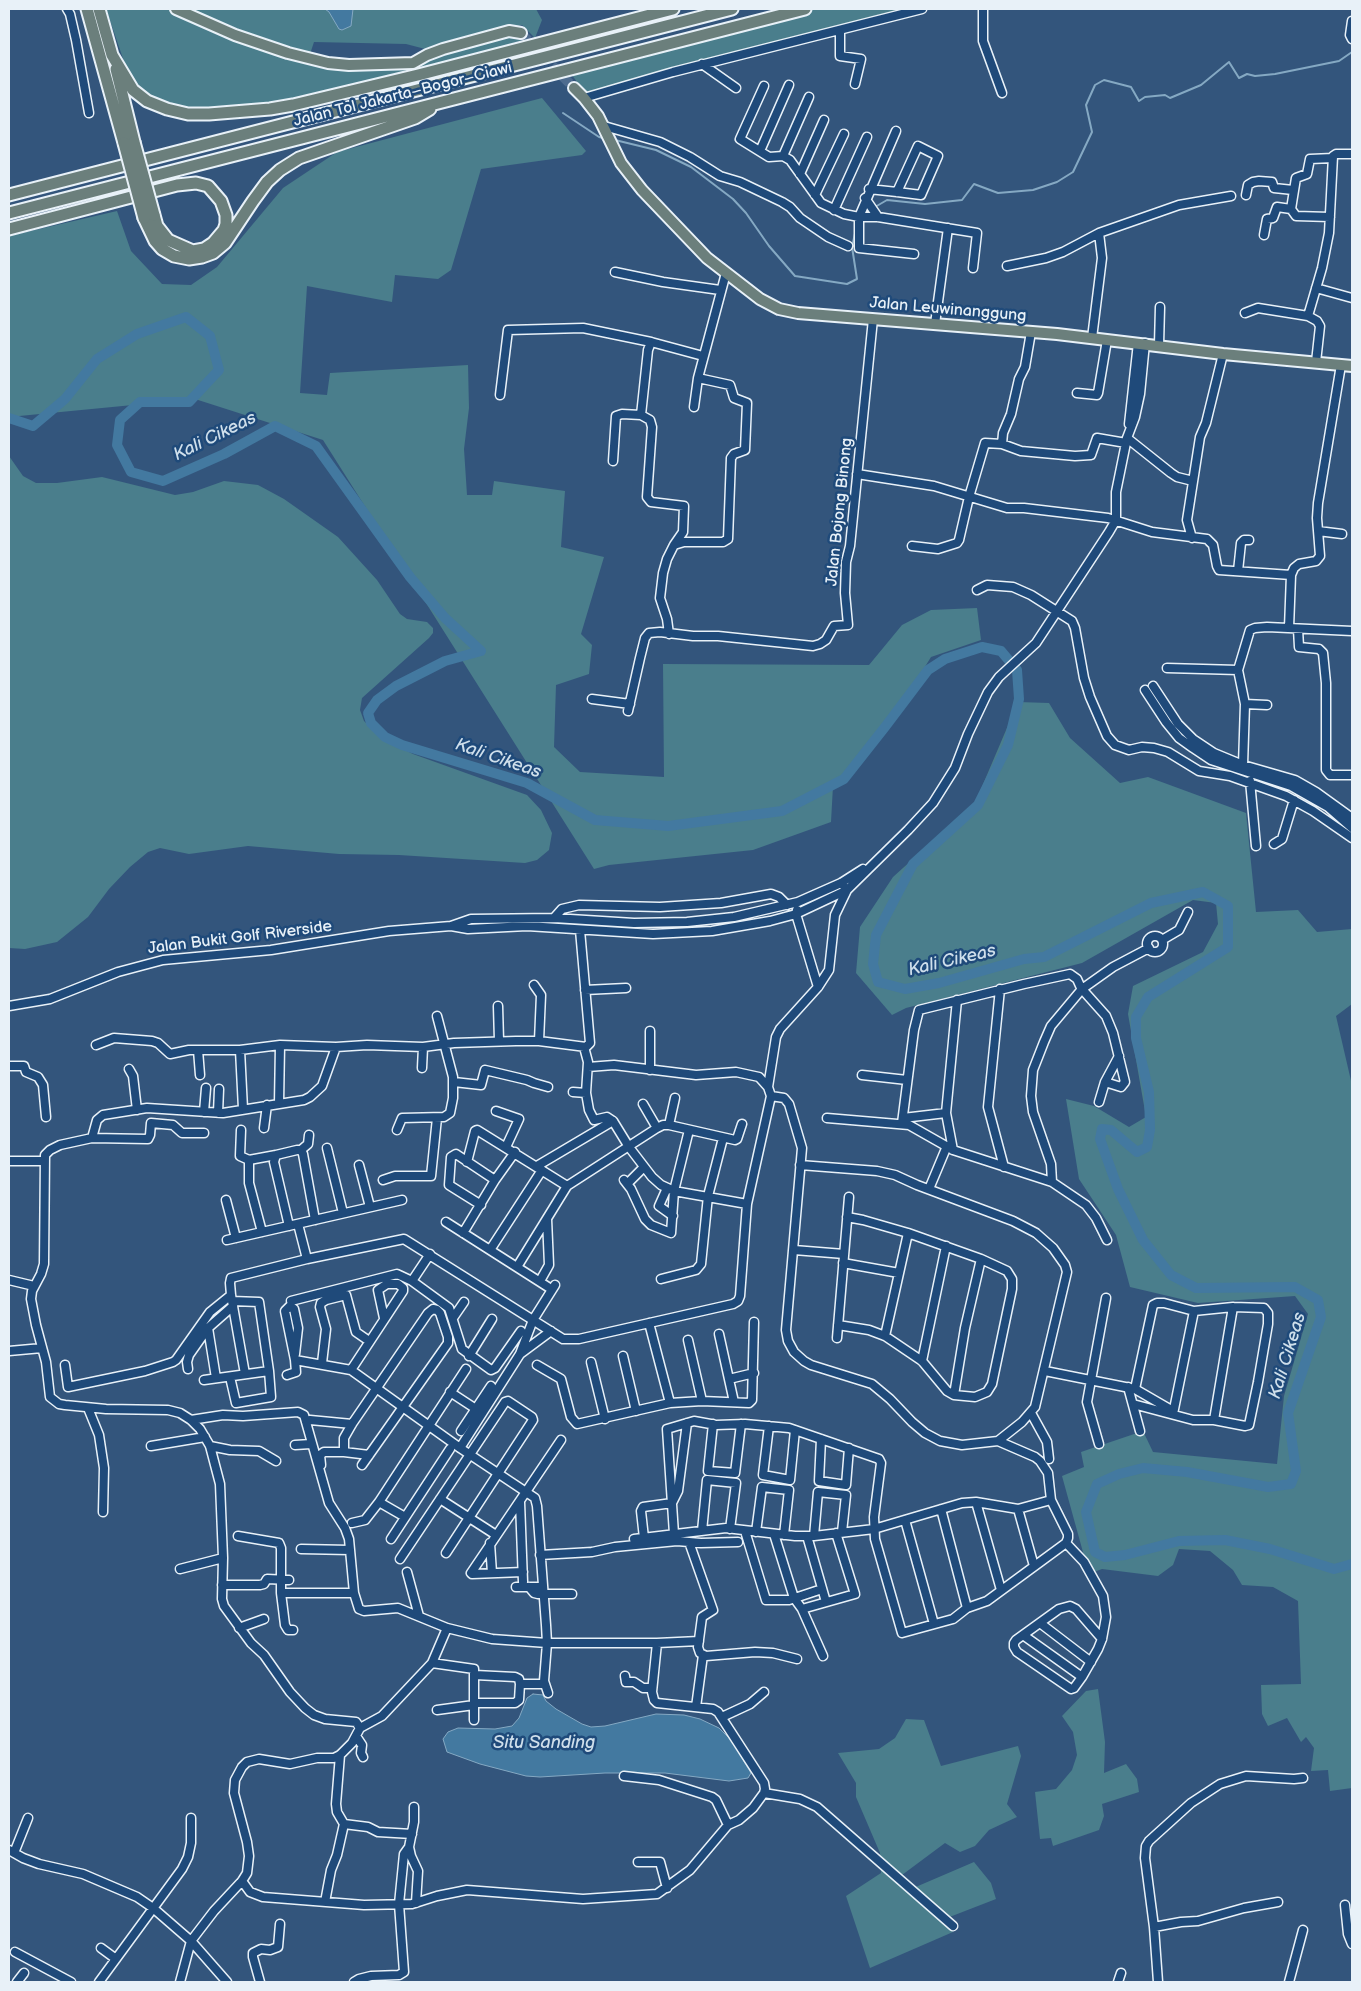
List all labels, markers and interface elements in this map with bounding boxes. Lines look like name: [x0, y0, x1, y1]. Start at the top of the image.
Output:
street label: Jalan Tol Jakarta–Bogor–Ciawi: [292, 59, 514, 131]
street label: Jalan Leuwinanggung: [869, 294, 1027, 326]
water label: Kali Cikeas: [170, 408, 260, 466]
street label: Jalan Bojong Binong: [823, 437, 857, 587]
water label: Kali Cikeas: [452, 734, 544, 784]
street label: Jalan Bukit Golf Riverside: [147, 917, 333, 959]
water label: Kali Cikeas: [906, 940, 998, 982]
water label: Kali Cikeas: [1265, 1310, 1311, 1402]
water label: Situ Sanding: [493, 1732, 595, 1754]

